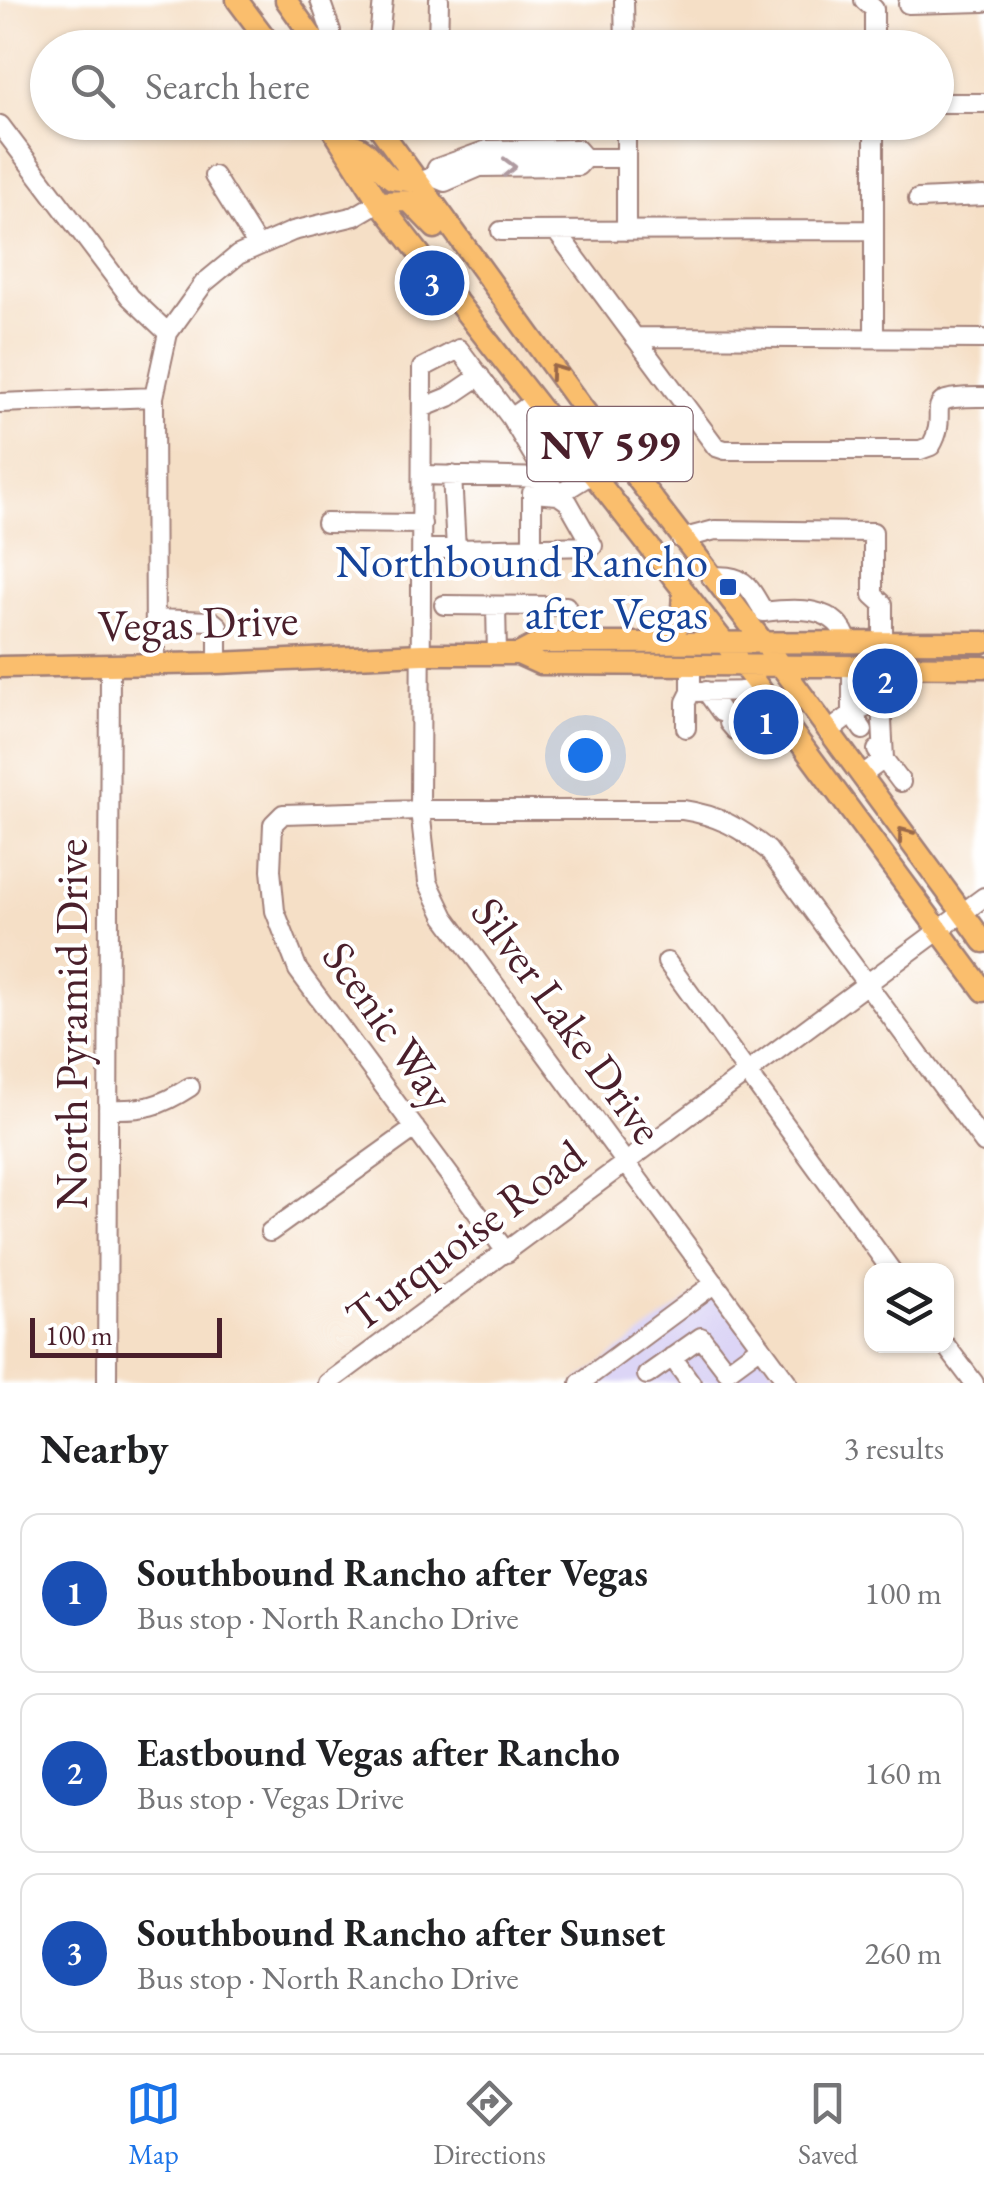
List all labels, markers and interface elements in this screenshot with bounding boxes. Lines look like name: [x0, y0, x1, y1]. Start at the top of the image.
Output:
search box: [30, 30, 954, 140]
icon: search: [65, 58, 120, 113]
text: Search here: [145, 61, 310, 110]
one-way arrow: [501, 156, 517, 177]
pin: 3: [400, 246, 464, 320]
one-way arrow: [550, 364, 567, 382]
road number: NV 599: [528, 407, 692, 481]
place label: Northbound Rancho after Vegas: [335, 532, 708, 642]
marker: Northbound Rancho after Vegas: [717, 576, 739, 598]
street label: Vegas Drive: [97, 590, 299, 654]
pin: 2: [852, 644, 918, 718]
pin: 1: [734, 684, 798, 760]
your location: [560, 730, 611, 781]
one-way arrow: [898, 827, 916, 845]
street label: North Pyramid Drive: [42, 839, 100, 1209]
street label: Silver Lake Drive: [459, 885, 677, 1155]
street label: Scenic Way: [310, 930, 468, 1120]
street label: Turquoise Road: [334, 1126, 596, 1344]
map controls: [864, 1263, 954, 1353]
button: layers: [864, 1263, 954, 1353]
scale bar: [30, 1313, 222, 1358]
text: 100 m: [45, 1317, 113, 1353]
text: Nearby: [40, 1421, 169, 1476]
text: 3 results: [844, 1427, 944, 1469]
text: Southbound Rancho after Vegas: [137, 1548, 648, 1597]
text: 1: [66, 1572, 83, 1614]
text: 100 m: [865, 1572, 942, 1614]
text: Bus stop · North Rancho Drive: [137, 1597, 519, 1639]
text: Eastbound Vegas after Rancho: [137, 1728, 620, 1777]
text: 2: [66, 1752, 83, 1794]
text: 160 m: [865, 1752, 942, 1794]
text: Bus stop · Vegas Drive: [137, 1777, 404, 1819]
text: Southbound Rancho after Sunset: [137, 1908, 665, 1957]
text: 3: [66, 1932, 83, 1974]
text: 260 m: [865, 1932, 942, 1974]
text: Bus stop · North Rancho Drive: [137, 1957, 519, 1999]
tab: Map: [126, 2076, 181, 2172]
tab: Directions: [433, 2076, 546, 2172]
tab: Saved: [798, 2076, 858, 2172]

